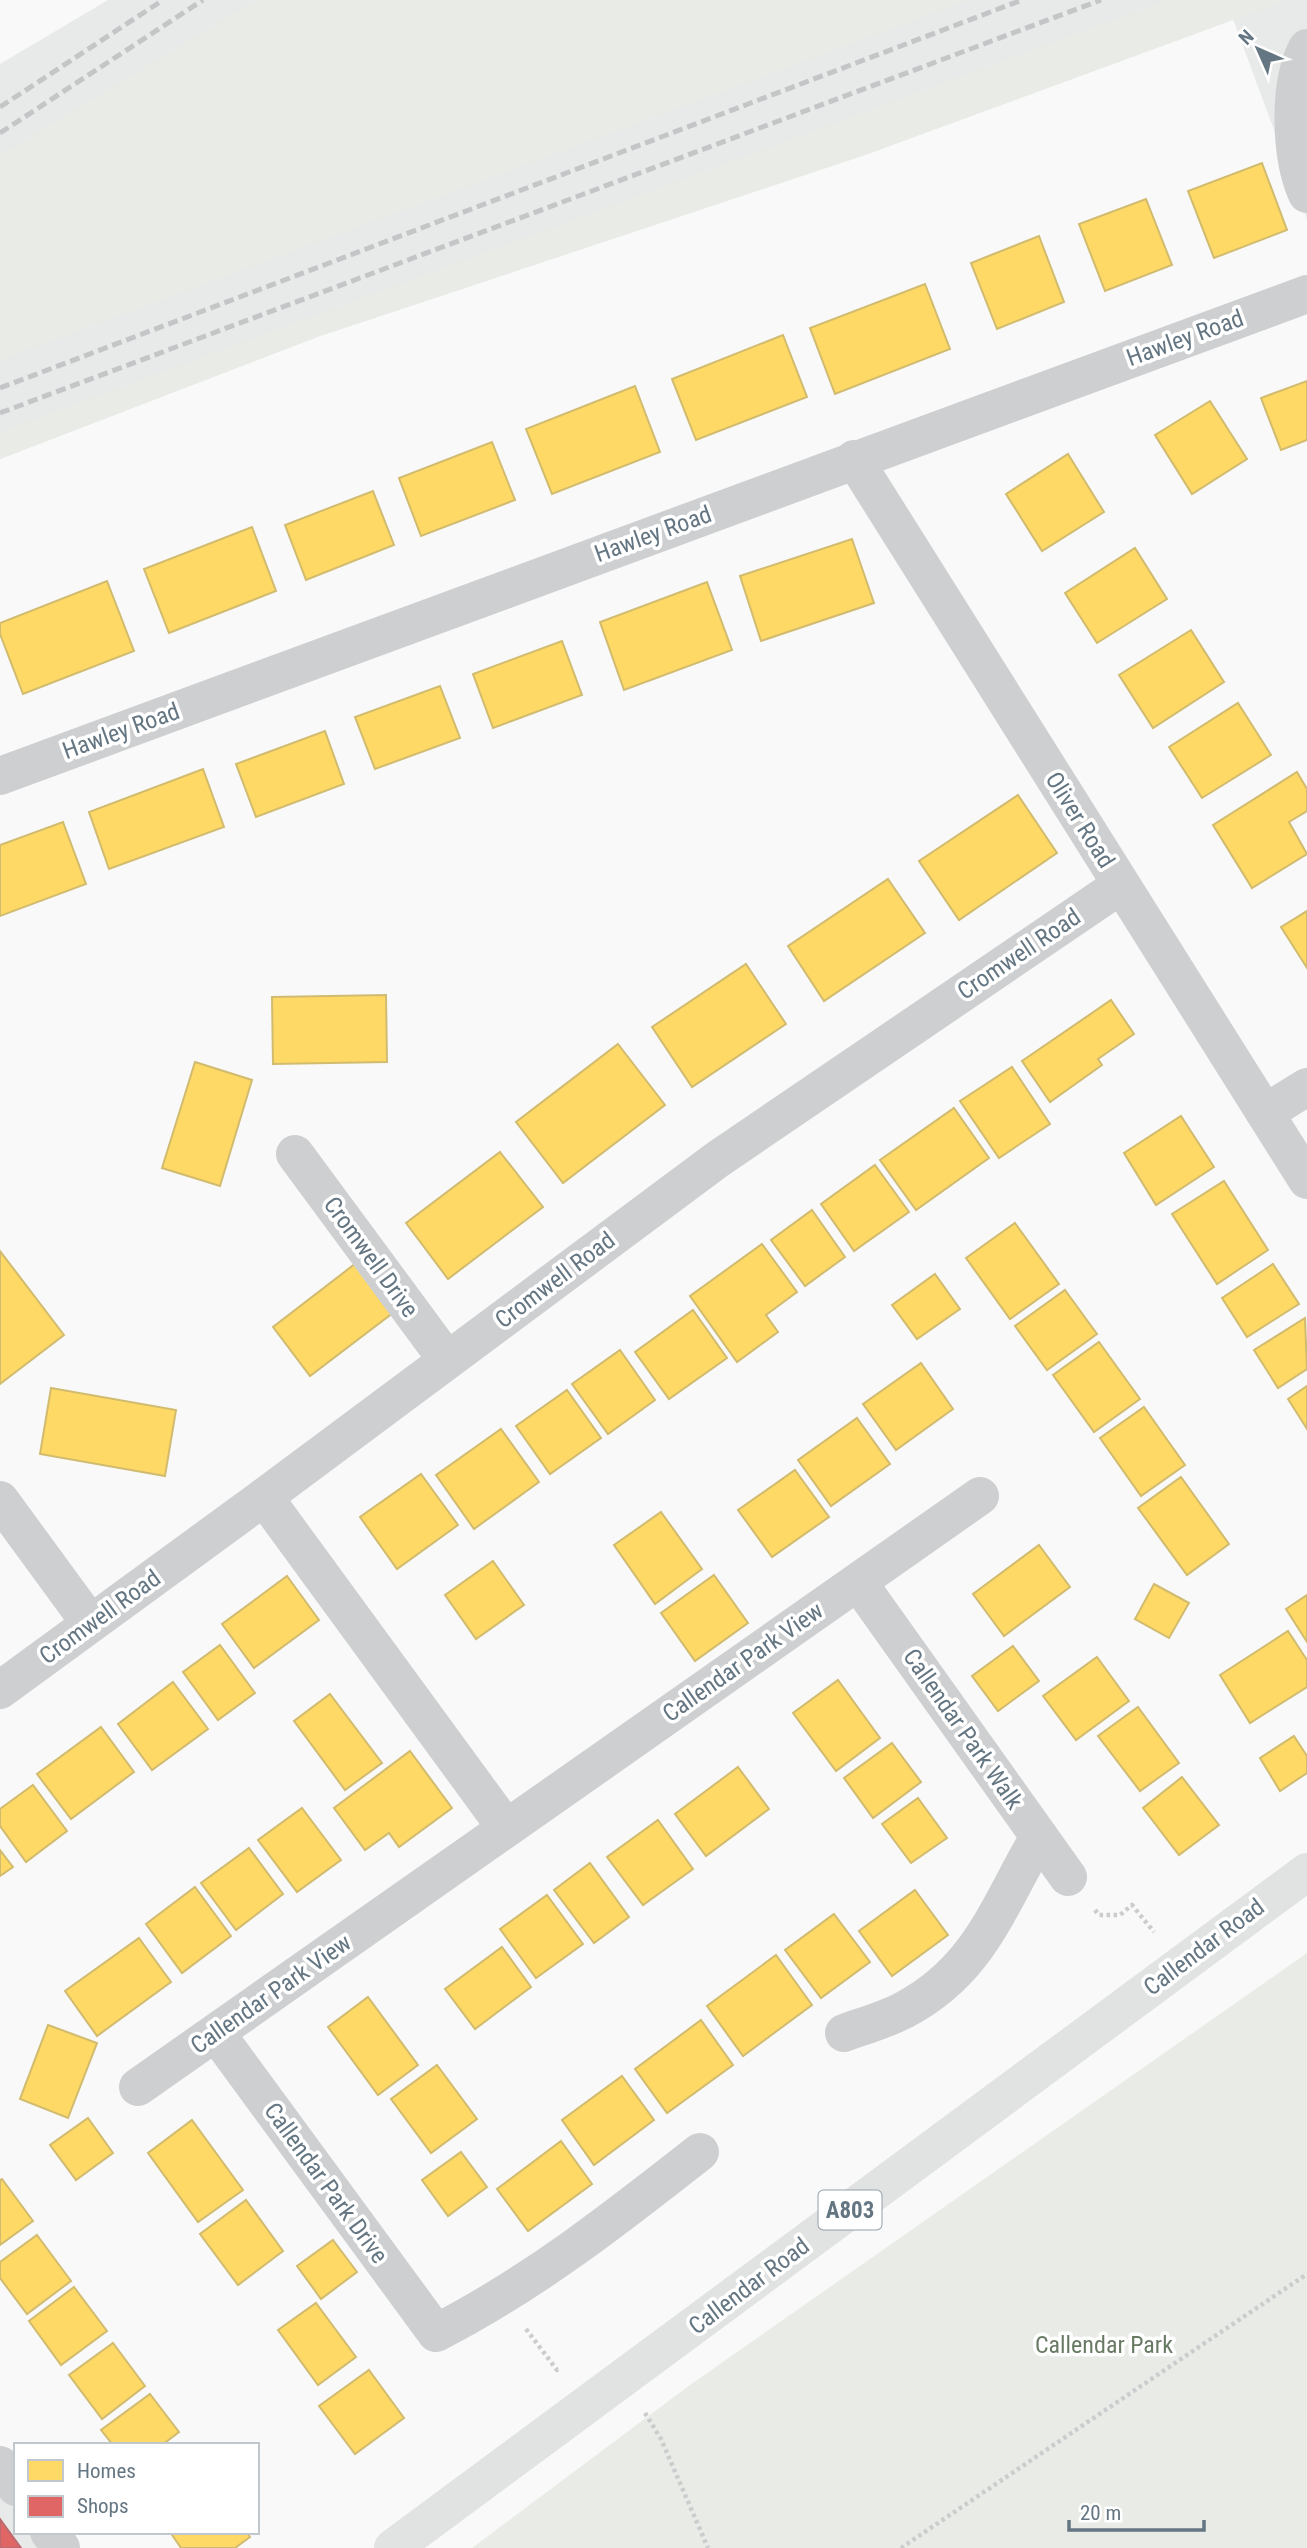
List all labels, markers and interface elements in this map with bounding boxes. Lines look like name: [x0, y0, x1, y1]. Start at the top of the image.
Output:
north arrow: [1223, 14, 1293, 84]
text: N: [1234, 25, 1259, 50]
street label: Hawley Road: [1123, 304, 1247, 372]
street label: Hawley Road: [591, 500, 715, 568]
street label: Hawley Road: [59, 697, 183, 765]
street label: Oliver Road: [1040, 767, 1120, 873]
street label: Cromwell Road: [952, 903, 1086, 1005]
street label: Cromwell Drive: [318, 1191, 424, 1323]
street label: Cromwell Road: [490, 1226, 620, 1334]
street label: Cromwell Road: [34, 1564, 166, 1670]
street label: Callendar Park View: [657, 1596, 829, 1728]
street label: Callendar Park Walk: [897, 1643, 1029, 1815]
street label: Callendar Road: [1138, 1893, 1270, 2001]
street label: Callendar Park View: [185, 1928, 357, 2060]
street label: Callendar Park Drive: [258, 2097, 394, 2269]
road number: A803: [818, 2190, 882, 2230]
street label: Callendar Road: [683, 2232, 815, 2340]
park label: Callendar Park: [1035, 2331, 1173, 2359]
legend: [14, 2443, 259, 2534]
text: Homes: [77, 2459, 136, 2483]
scale bar: [1069, 2488, 1204, 2532]
text: Shops: [77, 2494, 129, 2518]
text: 20 m: [1080, 2501, 1121, 2525]

